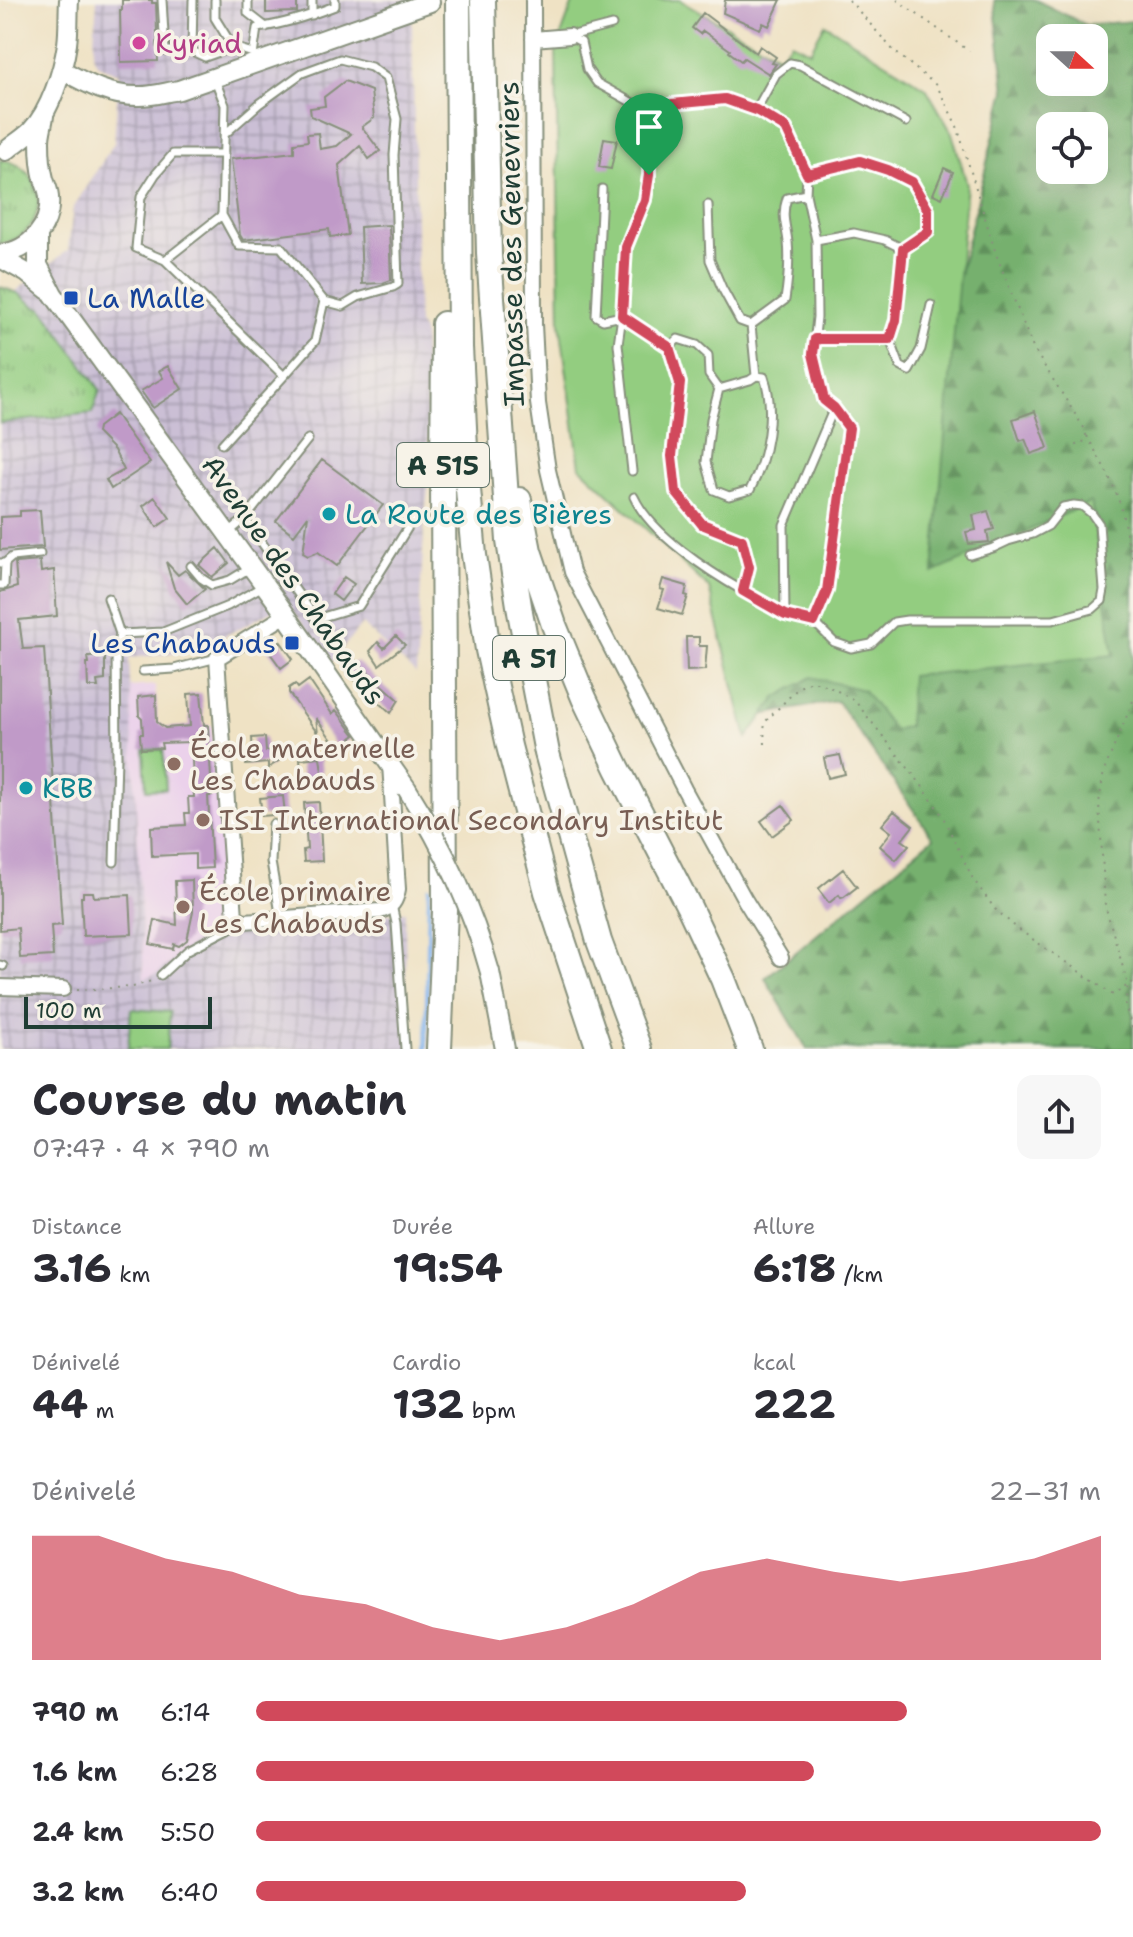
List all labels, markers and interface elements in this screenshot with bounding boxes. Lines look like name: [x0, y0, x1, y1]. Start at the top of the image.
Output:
place label: Kyriad: [155, 24, 242, 62]
north arrow: [1036, 24, 1108, 96]
map controls: [1036, 24, 1108, 184]
marker: Kyriad: [130, 34, 148, 52]
street label: Impasse des Genevriers: [489, 81, 533, 407]
pin: [615, 93, 683, 175]
icon: arrive: [627, 105, 671, 149]
button: locate: [1036, 112, 1108, 184]
place label: La Malle: [87, 279, 206, 317]
marker: La Malle: [62, 289, 80, 307]
road number: A 515: [397, 443, 489, 487]
street label: Avenue des Chabauds: [193, 448, 395, 712]
place label: La Route des Bières: [345, 495, 612, 533]
marker: La Route des Bières: [320, 505, 338, 523]
place label: Les Chabauds: [90, 624, 276, 662]
marker: Les Chabauds: [283, 634, 301, 652]
road number: A 51: [493, 636, 565, 680]
place label: École maternelle Les Chabauds: [190, 729, 416, 799]
marker: École maternelle Les Chabauds: [165, 755, 183, 773]
place label: KBB: [42, 769, 93, 807]
marker: KBB: [17, 779, 35, 797]
place label: ISI International Secondary Institut: [219, 801, 723, 839]
marker: ISI International Secondary Institut: [194, 811, 212, 829]
place label: École primaire Les Chabauds: [199, 872, 391, 942]
marker: École primaire Les Chabauds: [174, 898, 192, 916]
scale bar: [24, 993, 212, 1029]
text: 100 m: [36, 996, 102, 1025]
text: Course du matin: [32, 1070, 407, 1129]
button: share: [1017, 1075, 1101, 1159]
text: 07:47 · 4 × 790 m: [32, 1130, 270, 1165]
text: Distance: [32, 1212, 122, 1241]
text: Durée: [392, 1212, 453, 1241]
text: Allure: [753, 1212, 816, 1241]
text: 3.16: [32, 1241, 112, 1295]
text: 19:54: [392, 1241, 503, 1295]
text: 6:18: [753, 1241, 836, 1295]
text: km: [112, 1260, 150, 1289]
text: /km: [836, 1260, 883, 1289]
text: Dénivelé: [32, 1348, 120, 1377]
text: Cardio: [392, 1348, 461, 1377]
text: kcal: [753, 1348, 795, 1377]
text: 44: [32, 1377, 88, 1431]
text: 132: [392, 1377, 464, 1431]
text: 222: [753, 1377, 836, 1431]
text: m: [88, 1396, 114, 1425]
text: bpm: [464, 1396, 516, 1425]
text: Dénivelé: [32, 1473, 137, 1508]
text: 22–31 m: [989, 1473, 1101, 1508]
text: 790 m: [32, 1694, 119, 1729]
text: 6:14: [160, 1694, 210, 1729]
text: 1.6 km: [32, 1754, 117, 1789]
text: 6:28: [160, 1754, 219, 1789]
text: 2.4 km: [32, 1814, 123, 1849]
text: 5:50: [160, 1814, 215, 1849]
text: 3.2 km: [32, 1874, 124, 1909]
text: 6:40: [160, 1874, 219, 1909]

